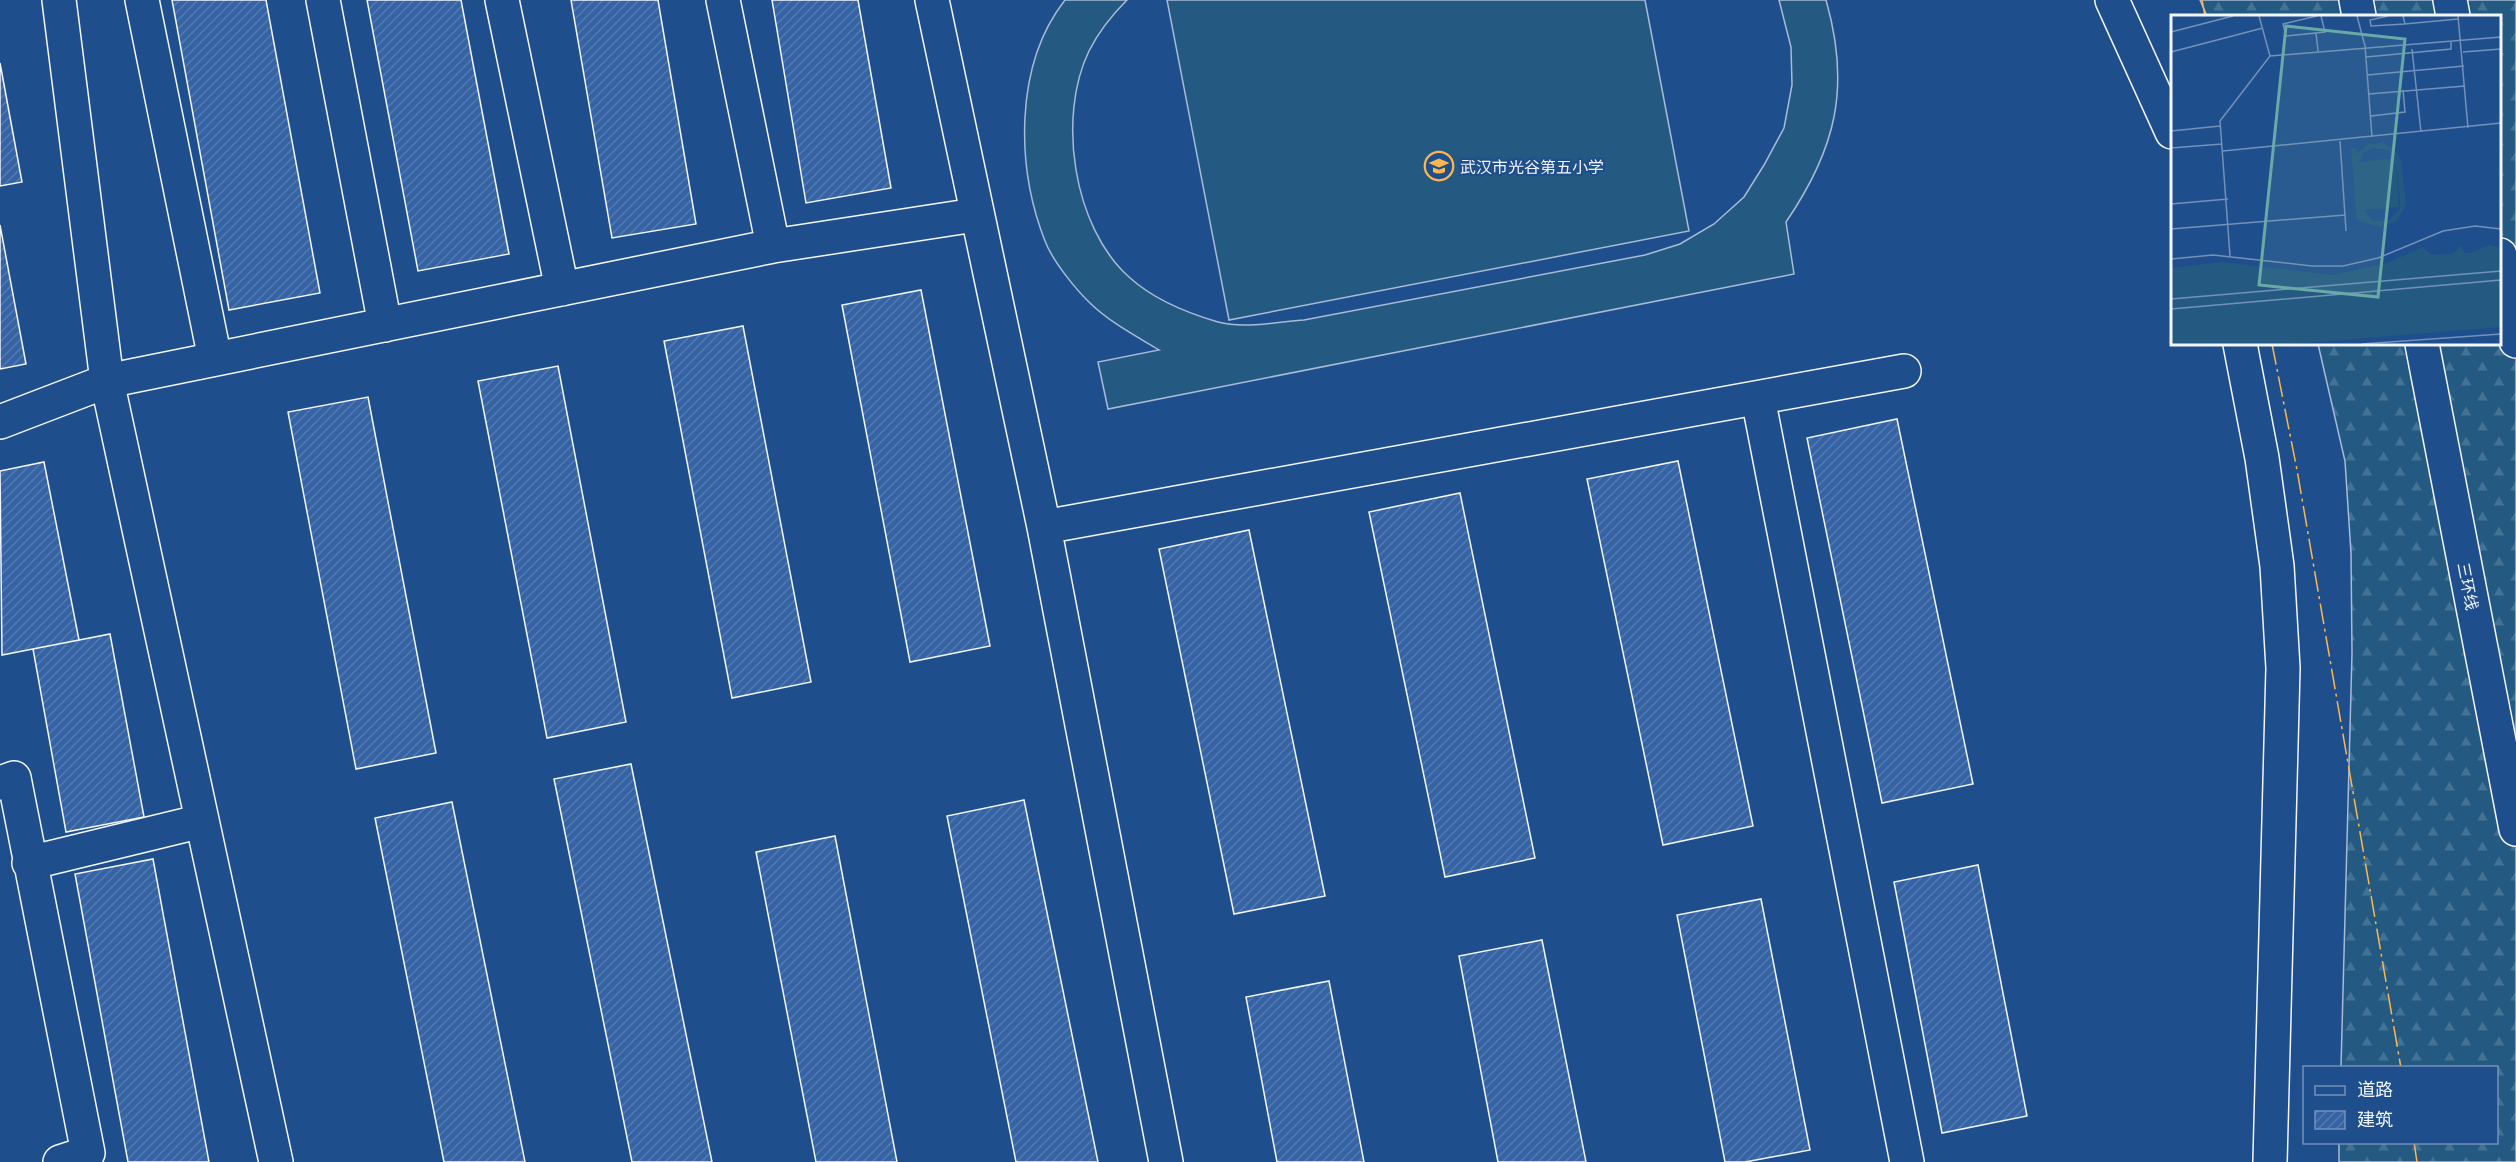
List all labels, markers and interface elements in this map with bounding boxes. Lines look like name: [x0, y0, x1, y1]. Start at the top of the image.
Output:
inset map: [2171, 15, 2501, 345]
school or university icon: 武汉市光谷第五小学: [1423, 150, 1455, 182]
place label: 武汉市光谷第五小学: [1460, 154, 1604, 178]
street label: 三环线: [2453, 560, 2485, 612]
legend: [2303, 1066, 2498, 1144]
text: 道路: [2357, 1075, 2393, 1101]
text: 建筑: [2357, 1105, 2393, 1131]

